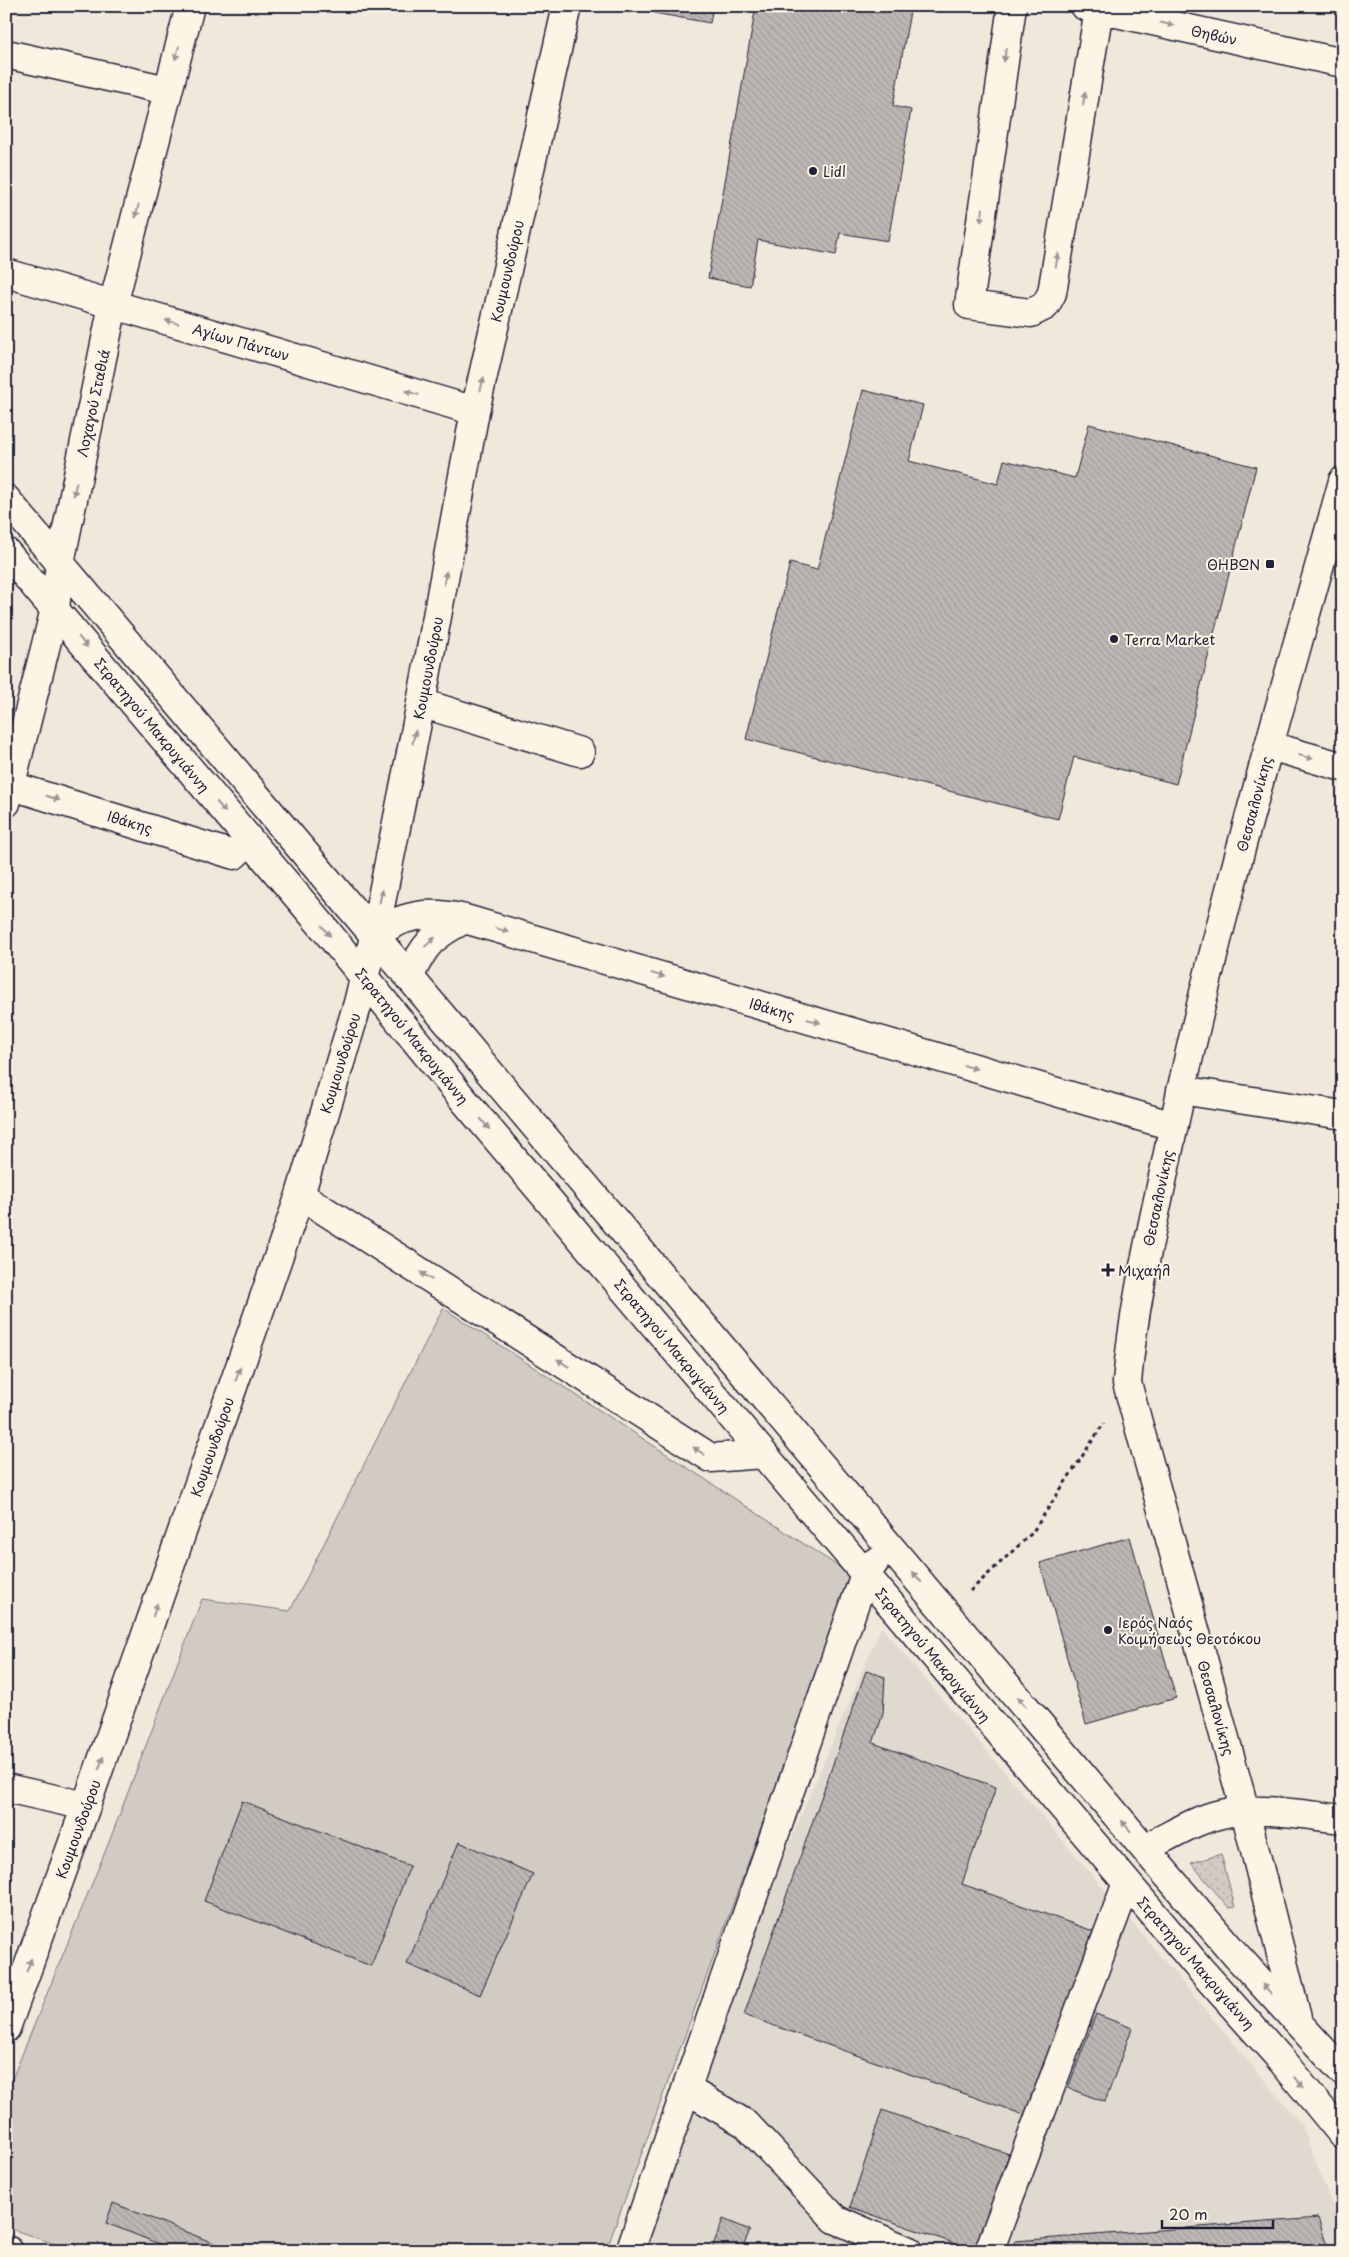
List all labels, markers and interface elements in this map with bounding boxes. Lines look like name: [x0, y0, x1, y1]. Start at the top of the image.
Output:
one-way arrow: [1160, 20, 1175, 28]
street label: Θηβών: [1189, 20, 1239, 50]
one-way arrow: [173, 46, 181, 61]
one-way arrow: [1001, 47, 1009, 63]
one-way arrow: [1081, 91, 1089, 107]
place label: Lidl: [823, 161, 846, 182]
marker: Lidl: [807, 165, 819, 177]
one-way arrow: [133, 203, 141, 218]
one-way arrow: [978, 208, 986, 224]
street label: Κουμουνδούρου: [485, 218, 529, 324]
one-way arrow: [1054, 251, 1062, 267]
one-way arrow: [164, 318, 180, 326]
street label: Αγίων Πάντων: [190, 318, 292, 366]
street label: Λοχαγού Σταθιά: [71, 347, 115, 459]
one-way arrow: [478, 376, 486, 391]
one-way arrow: [404, 388, 419, 396]
one-way arrow: [71, 481, 79, 496]
place label: ΘΗΒΩΝ: [1207, 554, 1260, 575]
marker: ΘΗΒΩΝ: [1264, 558, 1276, 570]
one-way arrow: [441, 569, 449, 585]
street label: Κουμουνδούρου: [408, 615, 448, 721]
place label: Terra Market: [1124, 629, 1215, 650]
marker: Terra Market: [1108, 633, 1120, 645]
one-way arrow: [77, 636, 89, 648]
street label: Στρατηγού Μακρυγιάννη: [89, 653, 215, 797]
one-way arrow: [410, 730, 418, 745]
one-way arrow: [1299, 753, 1314, 761]
street label: Θεσσαλονίκης: [1231, 754, 1277, 854]
one-way arrow: [45, 795, 60, 802]
one-way arrow: [215, 801, 227, 813]
street label: Ιθάκης: [105, 805, 155, 839]
one-way arrow: [378, 888, 386, 904]
one-way arrow: [321, 924, 332, 937]
one-way arrow: [495, 926, 510, 934]
one-way arrow: [424, 936, 436, 948]
street label: Στρατηγού Μακρυγιάννη: [350, 963, 474, 1109]
one-way arrow: [651, 972, 666, 980]
street label: Ιθάκης: [747, 993, 797, 1025]
street label: Κουμουνδούρου: [315, 1010, 365, 1116]
one-way arrow: [807, 1017, 822, 1025]
one-way arrow: [963, 1063, 978, 1071]
one-way arrow: [479, 1118, 491, 1130]
street label: Θεσσαλονίκης: [1138, 1148, 1178, 1248]
place label: Μιχαήλ: [1118, 1260, 1170, 1281]
marker: Μιχαήλ: [1102, 1264, 1114, 1276]
one-way arrow: [419, 1271, 432, 1280]
street label: Στρατηγού Μακρυγιάννη: [609, 1274, 735, 1418]
one-way arrow: [556, 1358, 569, 1368]
one-way arrow: [234, 1366, 242, 1381]
street label: Κουμουνδούρου: [185, 1394, 239, 1500]
one-way arrow: [693, 1446, 706, 1455]
one-way arrow: [912, 1571, 923, 1584]
street label: Στρατηγού Μακρυγιάννη: [870, 1583, 996, 1727]
one-way arrow: [152, 1602, 159, 1617]
place label: Ιερός Ναός Κοιμήσεως Θεοτόκου: [1118, 1612, 1261, 1649]
marker: Ιερός Ναός Κοιμήσεως Θεοτόκου: [1102, 1624, 1114, 1636]
street label: Θεσσαλονίκης: [1192, 1658, 1240, 1758]
one-way arrow: [1016, 1696, 1027, 1709]
one-way arrow: [98, 1755, 106, 1770]
street label: Κουμουνδούρου: [50, 1776, 106, 1882]
one-way arrow: [1121, 1820, 1132, 1833]
street label: Στρατηγού Μακρυγιάννη: [1132, 1892, 1260, 2034]
one-way arrow: [26, 1958, 33, 1973]
one-way arrow: [1261, 1983, 1272, 1996]
one-way arrow: [1293, 2075, 1304, 2088]
scale bar: [1162, 2197, 1273, 2229]
text: 20 m: [1169, 2202, 1208, 2225]

